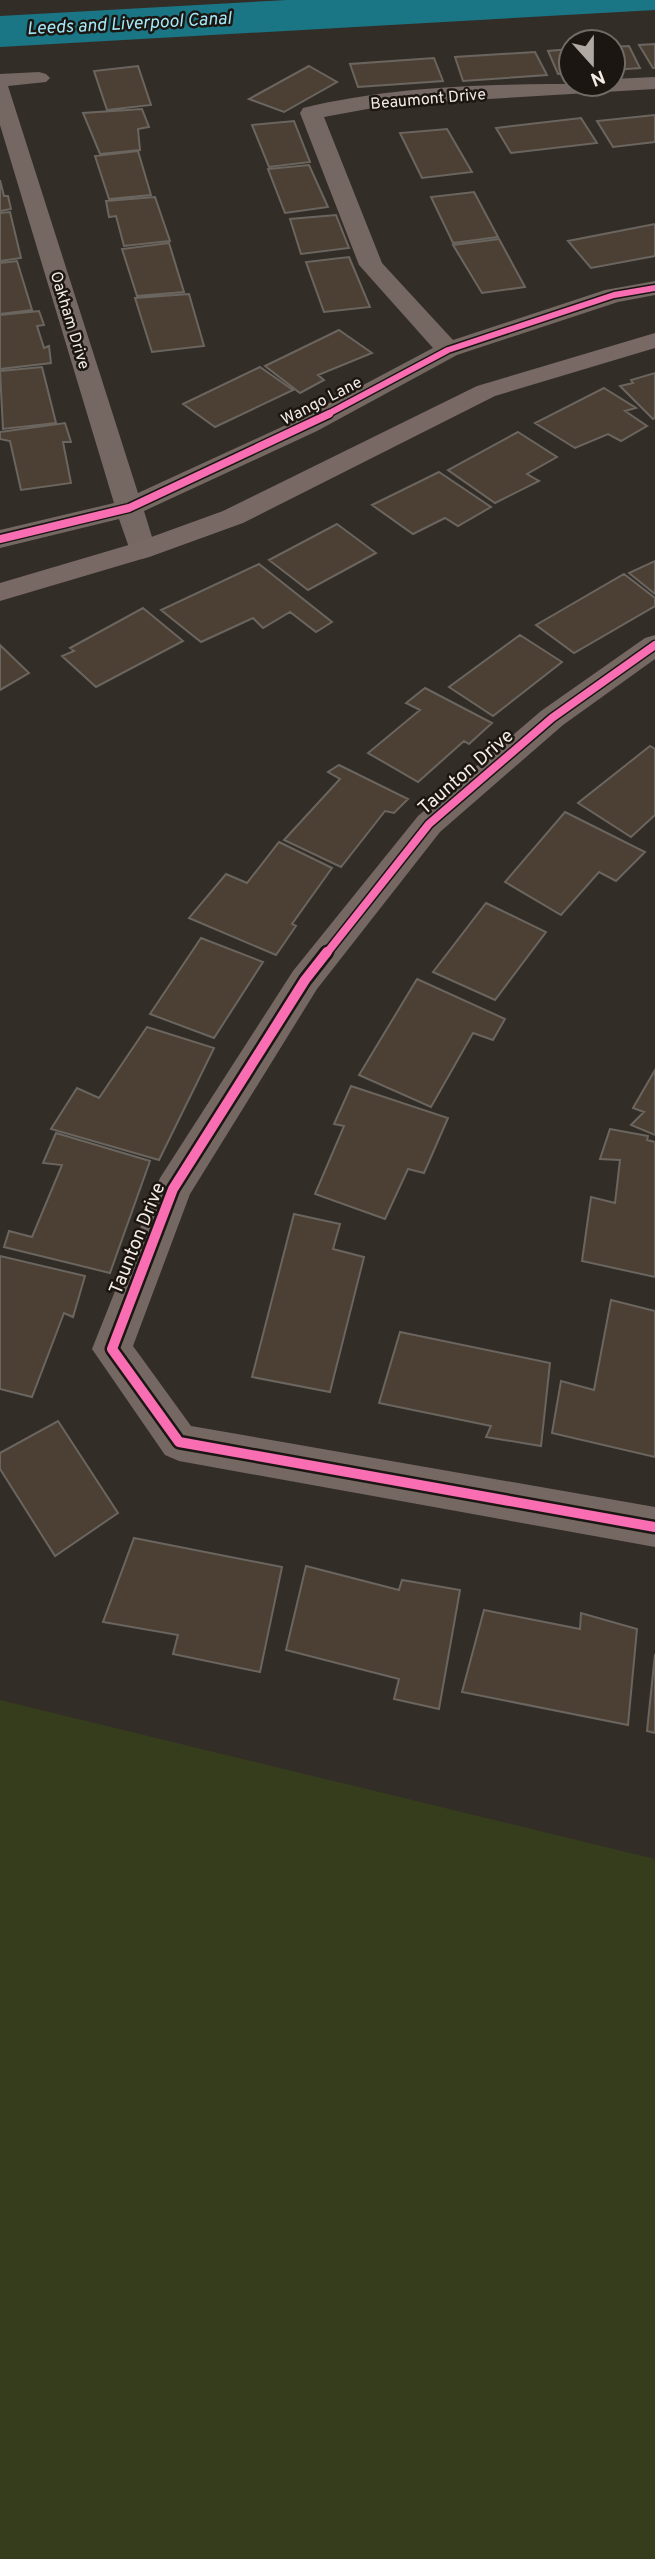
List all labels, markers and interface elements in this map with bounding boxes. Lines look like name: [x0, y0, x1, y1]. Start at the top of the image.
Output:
water label: Leeds and Liverpool Canal: [26, 8, 233, 41]
north arrow: [557, 28, 627, 98]
text: N: [587, 63, 608, 91]
street label: Beaumont Drive: [370, 85, 487, 115]
street label: Oakham Drive: [45, 269, 93, 372]
street label: Wango Lane: [278, 373, 366, 431]
street label: Taunton Drive: [414, 724, 519, 821]
street label: Taunton Drive: [104, 1179, 171, 1298]

